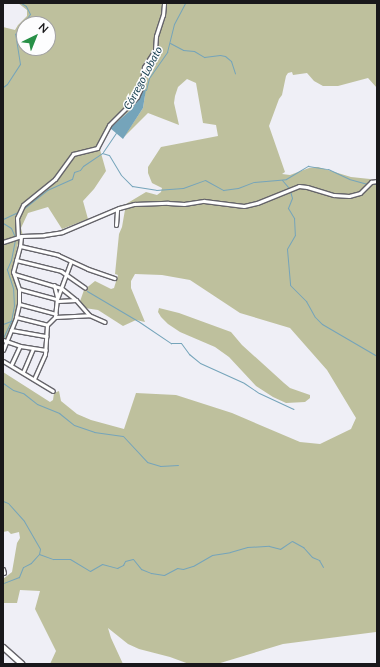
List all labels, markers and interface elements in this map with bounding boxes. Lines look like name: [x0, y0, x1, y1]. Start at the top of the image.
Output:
north arrow: [16, 16, 56, 56]
text: N: [36, 20, 51, 35]
water label: Córrego Lobato: [121, 44, 165, 112]

